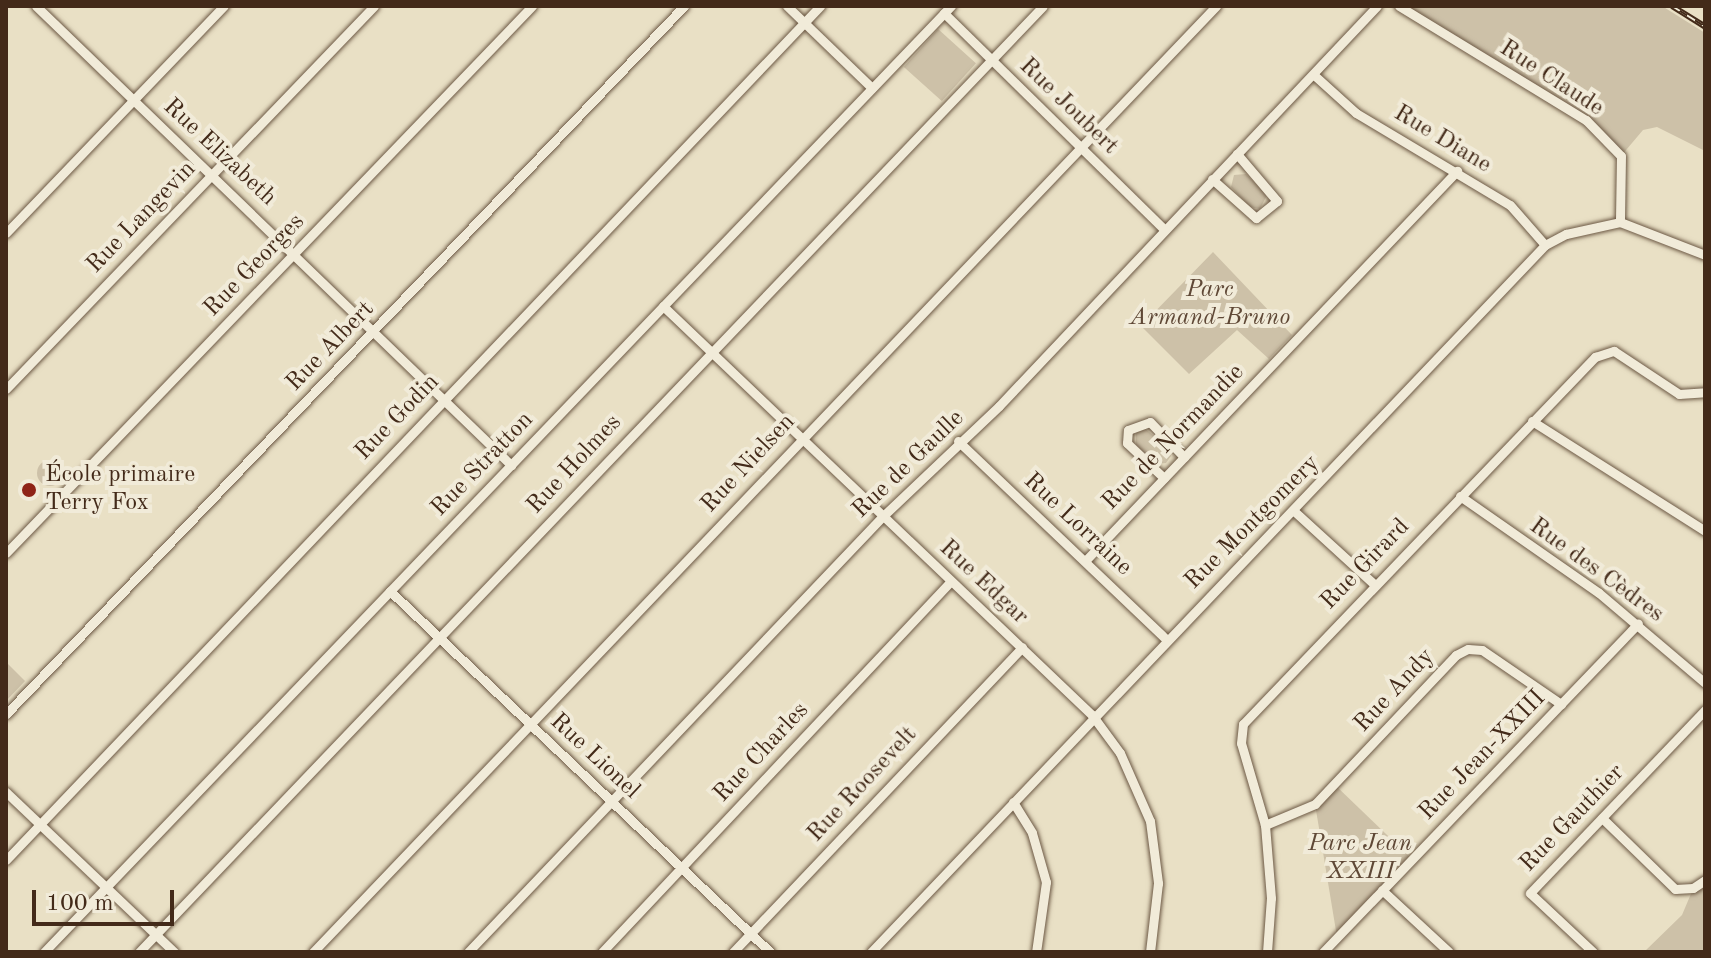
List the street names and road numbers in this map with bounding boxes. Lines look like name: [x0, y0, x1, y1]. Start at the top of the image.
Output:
street label: Rue Claude: [1493, 35, 1609, 123]
street label: Rue Joubert: [1012, 53, 1124, 161]
street label: Rue Elizabeth: [156, 93, 282, 213]
street label: Rue Diane: [1388, 100, 1496, 180]
street label: Rue Langevin: [81, 156, 203, 280]
street label: Rue Georges: [199, 208, 311, 324]
street label: Rue Albert: [281, 296, 381, 398]
street label: Rue de Normandie: [1097, 359, 1251, 517]
street label: Rue Godin: [350, 369, 446, 467]
street label: Rue de Gaulle: [847, 405, 971, 525]
street label: Rue Stratton: [426, 407, 540, 523]
street label: Rue Holmes: [522, 409, 628, 521]
street label: Rue Nielsen: [696, 409, 802, 519]
street label: Rue Montgomery: [1180, 450, 1326, 596]
street label: Rue Lorraine: [1017, 467, 1137, 583]
street label: Rue Girard: [1315, 513, 1417, 617]
street label: Rue des Cèdres: [1523, 513, 1669, 629]
street label: Rue Edgar: [932, 534, 1034, 632]
street label: Rue Andy: [1349, 643, 1441, 739]
street label: Rue Jean-XXIII: [1414, 685, 1552, 827]
street label: Rue Charles: [708, 697, 816, 809]
street label: Rue Lionel: [543, 708, 645, 806]
street label: Rue Roosevelt: [802, 721, 924, 849]
street label: Rue Gauthier: [1515, 759, 1631, 879]

